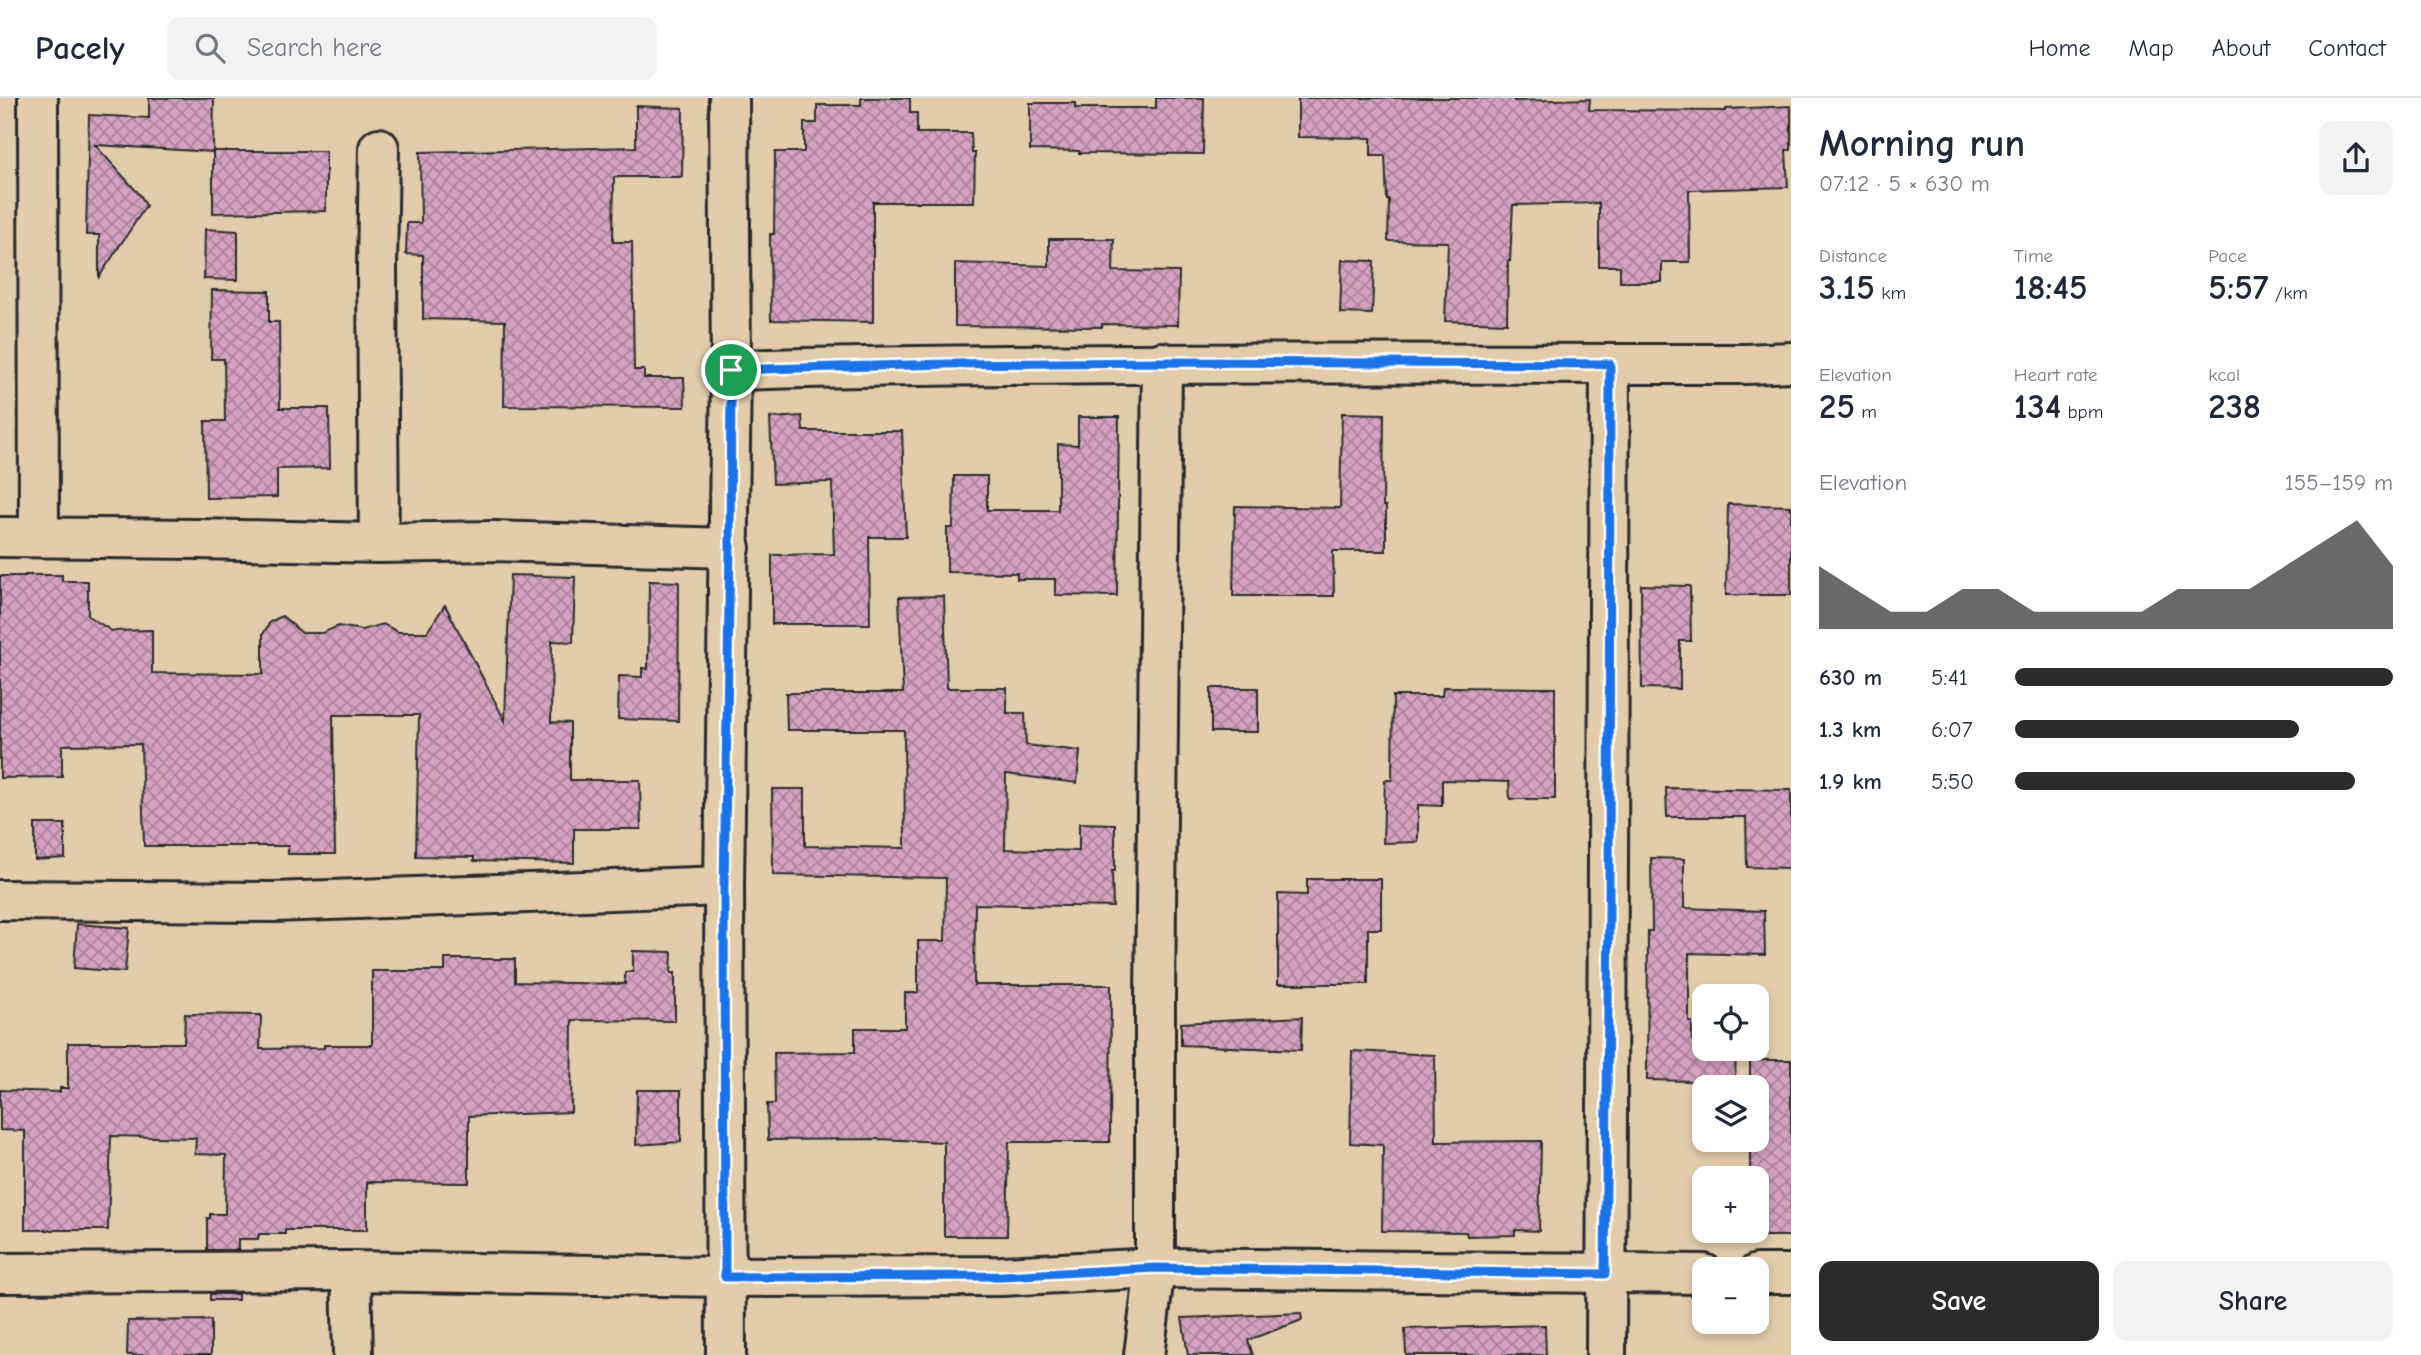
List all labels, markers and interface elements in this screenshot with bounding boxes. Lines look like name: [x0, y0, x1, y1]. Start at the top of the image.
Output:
search box: [167, 17, 657, 80]
text: Pacely: [35, 29, 125, 67]
icon: search: [191, 29, 229, 67]
text: Search here: [247, 33, 382, 63]
text: Home: [2029, 34, 2090, 62]
text: Map: [2128, 34, 2174, 62]
text: About: [2212, 34, 2270, 62]
text: Contact: [2308, 34, 2386, 62]
button: share: [2319, 121, 2393, 195]
text: Morning run: [1819, 122, 2025, 166]
text: 07:12 · 5 × 630 m: [1819, 170, 1990, 197]
text: Distance: [1819, 245, 1887, 267]
text: Time: [2014, 245, 2053, 267]
text: Pace: [2208, 245, 2247, 267]
text: 3.15: [1819, 267, 1875, 308]
text: 18:45: [2014, 267, 2088, 308]
text: 5:57: [2208, 267, 2269, 308]
text: km: [1875, 282, 1906, 304]
text: /km: [2269, 282, 2308, 304]
pin: [701, 340, 761, 400]
icon: arrive: [712, 351, 750, 389]
text: Elevation: [1819, 364, 1892, 386]
text: Heart rate: [2014, 364, 2097, 386]
text: kcal: [2208, 364, 2240, 386]
text: 25: [1819, 386, 1855, 427]
text: 134: [2014, 386, 2061, 427]
text: 238: [2208, 386, 2261, 427]
text: m: [1855, 401, 1877, 423]
text: bpm: [2061, 401, 2103, 423]
text: Elevation: [1819, 469, 1907, 496]
text: 155–159 m: [2285, 469, 2393, 496]
text: 630 m: [1819, 664, 1882, 691]
text: 5:41: [1931, 664, 1968, 691]
text: 1.3 km: [1819, 716, 1881, 743]
text: 6:07: [1931, 716, 1973, 743]
text: 1.9 km: [1819, 768, 1882, 795]
text: 5:50: [1931, 768, 1974, 795]
map controls: [1692, 984, 1769, 1334]
button: locate: [1692, 984, 1769, 1061]
button: layers: [1692, 1075, 1769, 1152]
button: +: [1692, 1166, 1769, 1243]
button: −: [1692, 1257, 1769, 1334]
button: Save: [1819, 1261, 2099, 1341]
button: Share: [2113, 1261, 2393, 1341]

